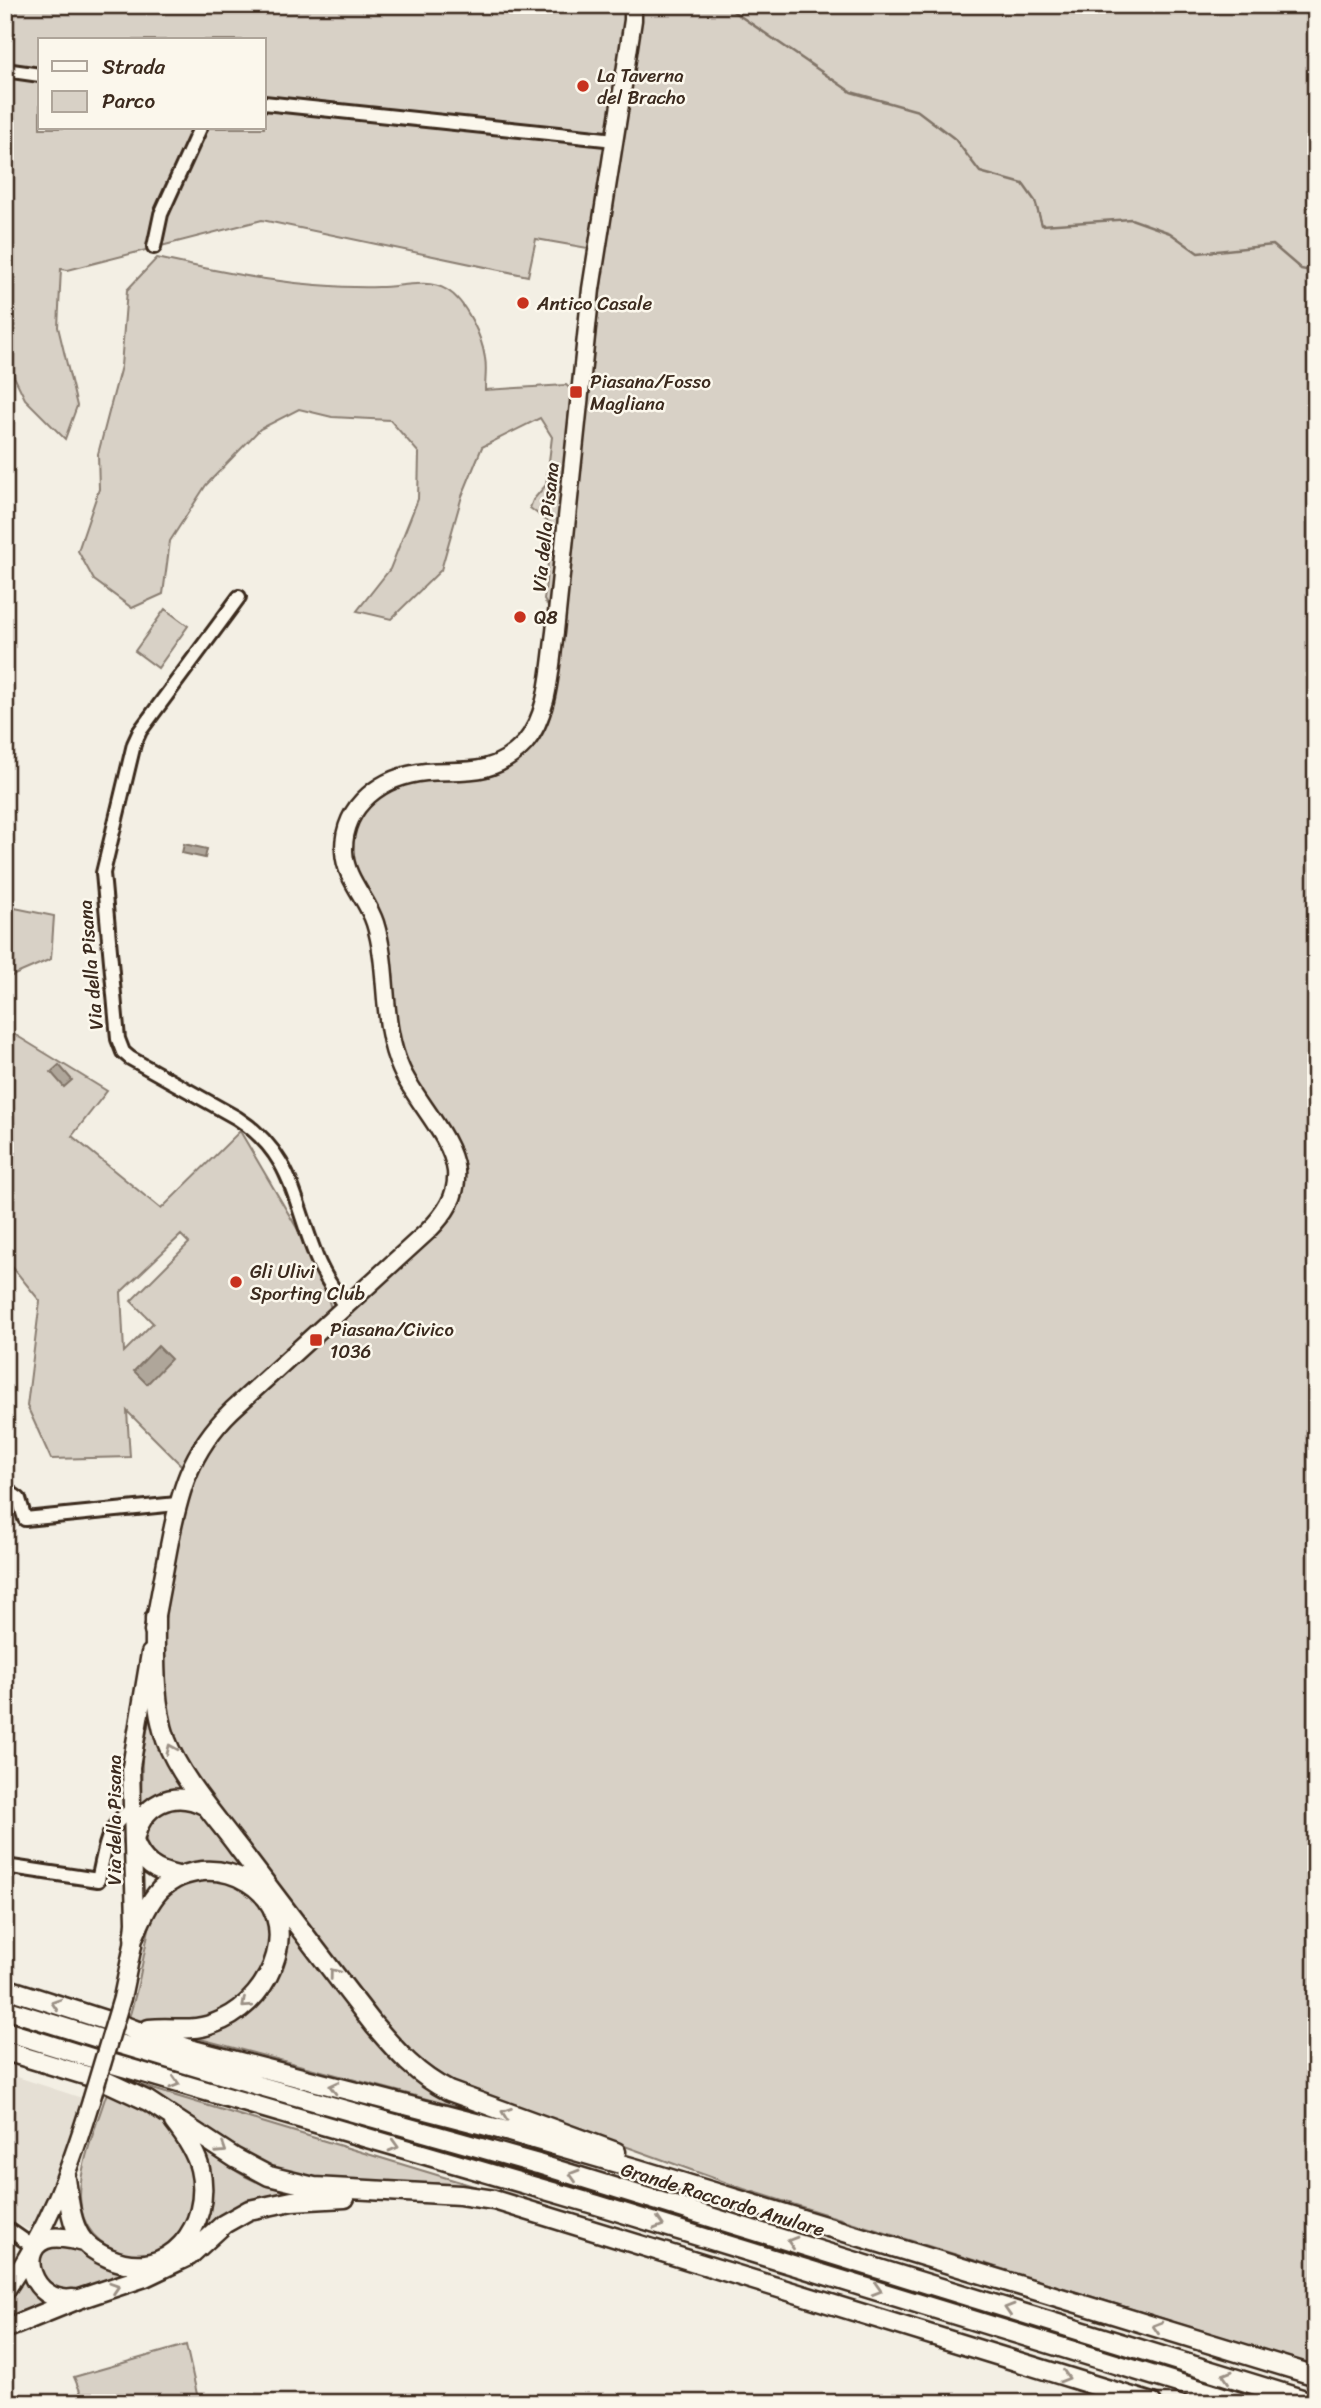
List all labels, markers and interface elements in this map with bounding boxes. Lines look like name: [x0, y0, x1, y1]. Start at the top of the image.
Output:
legend: [38, 38, 266, 130]
text: Strada: [102, 48, 166, 86]
place label: La Taverna del Bracho: [597, 59, 685, 114]
marker: La Taverna del Bracho: [575, 78, 591, 94]
text: Parco: [102, 82, 155, 120]
place label: Antico Casale: [536, 287, 652, 320]
marker: Antico Casale: [515, 295, 531, 311]
place label: Piasana/Fosso Magliana: [590, 365, 711, 420]
marker: Piasana/Fosso Magliana: [568, 384, 584, 400]
street label: Via della Pisana: [522, 460, 569, 594]
place label: Q8: [534, 601, 558, 634]
marker: Q8: [512, 609, 528, 625]
street label: Via della Pisana: [68, 898, 113, 1031]
place label: Gli Ulivi Sporting Club: [250, 1255, 365, 1310]
marker: Gli Ulivi Sporting Club: [228, 1274, 244, 1290]
place label: Piasana/Civico 1036: [330, 1313, 454, 1368]
marker: Piasana/Civico 1036: [308, 1332, 324, 1348]
one-way arrow: [165, 1744, 179, 1756]
street label: Via della Pisana: [98, 1754, 131, 1885]
one-way arrow: [329, 1968, 342, 1981]
one-way arrow: [241, 1996, 254, 2008]
one-way arrow: [51, 1998, 63, 2013]
one-way arrow: [169, 2074, 181, 2089]
one-way arrow: [328, 2081, 340, 2095]
one-way arrow: [500, 2107, 512, 2121]
one-way arrow: [388, 2137, 400, 2152]
one-way arrow: [215, 2141, 228, 2154]
street label: Grande Raccordo Anulare: [617, 2153, 829, 2246]
one-way arrow: [569, 2169, 581, 2184]
one-way arrow: [653, 2215, 665, 2230]
one-way arrow: [786, 2236, 799, 2250]
one-way arrow: [108, 2281, 120, 2295]
one-way arrow: [871, 2282, 883, 2297]
one-way arrow: [1004, 2302, 1016, 2317]
one-way arrow: [1151, 2320, 1163, 2335]
one-way arrow: [1059, 2368, 1071, 2383]
one-way arrow: [1221, 2369, 1233, 2384]

